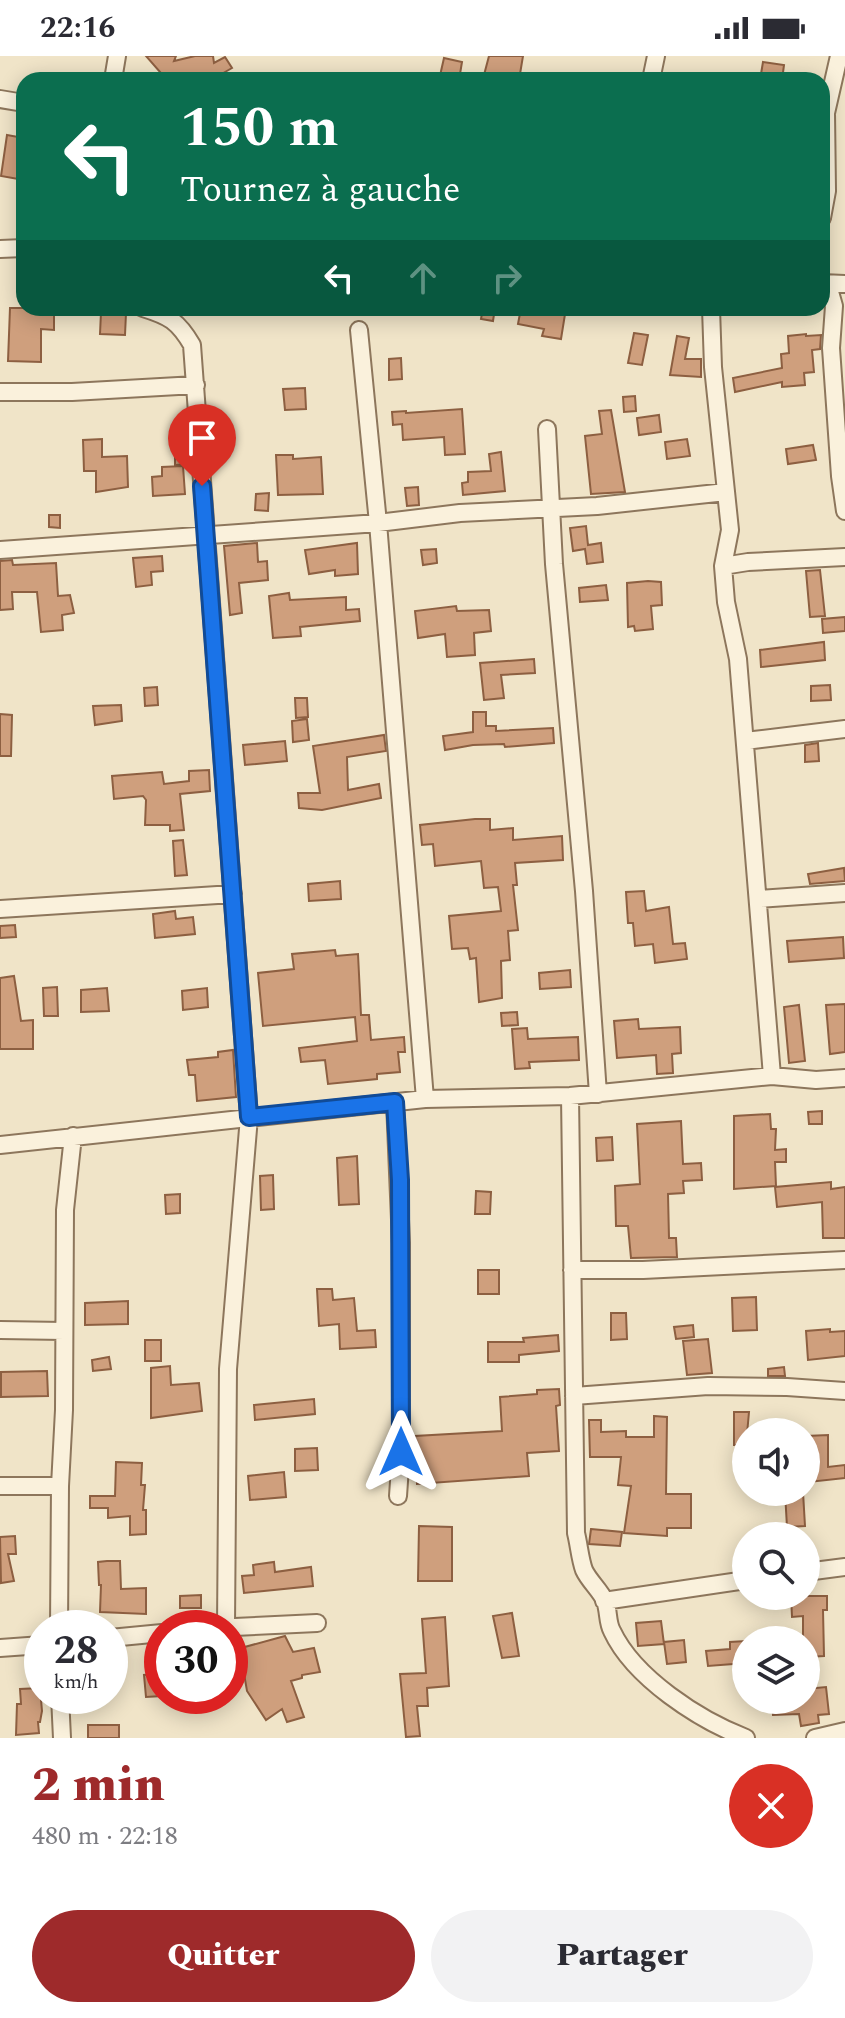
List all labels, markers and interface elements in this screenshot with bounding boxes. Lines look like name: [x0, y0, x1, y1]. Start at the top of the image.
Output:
text: 22:16: [40, 5, 115, 51]
text: 150 m: [180, 86, 339, 171]
icon: left: [48, 104, 152, 208]
text: Tournez à gauche: [180, 163, 460, 218]
icon: left: [317, 256, 361, 300]
icon: ahead: [401, 256, 445, 300]
icon: right: [485, 256, 529, 300]
pin: [168, 404, 236, 486]
icon: arrive: [180, 416, 224, 460]
position arrow: [359, 1410, 443, 1494]
map controls: [732, 1418, 820, 1714]
button: sound: [732, 1418, 820, 1506]
button: search: [732, 1522, 820, 1610]
speed limit sign: 30: [144, 1610, 248, 1714]
text: 28: [54, 1621, 98, 1682]
button: layers: [732, 1626, 820, 1714]
text: km/h: [54, 1667, 99, 1697]
text: 2 min: [32, 1749, 165, 1822]
button: close: [729, 1764, 813, 1848]
text: 480 m · 22:18: [32, 1816, 178, 1856]
button: Quitter: [32, 1910, 415, 2002]
button: Partager: [431, 1910, 813, 2002]

